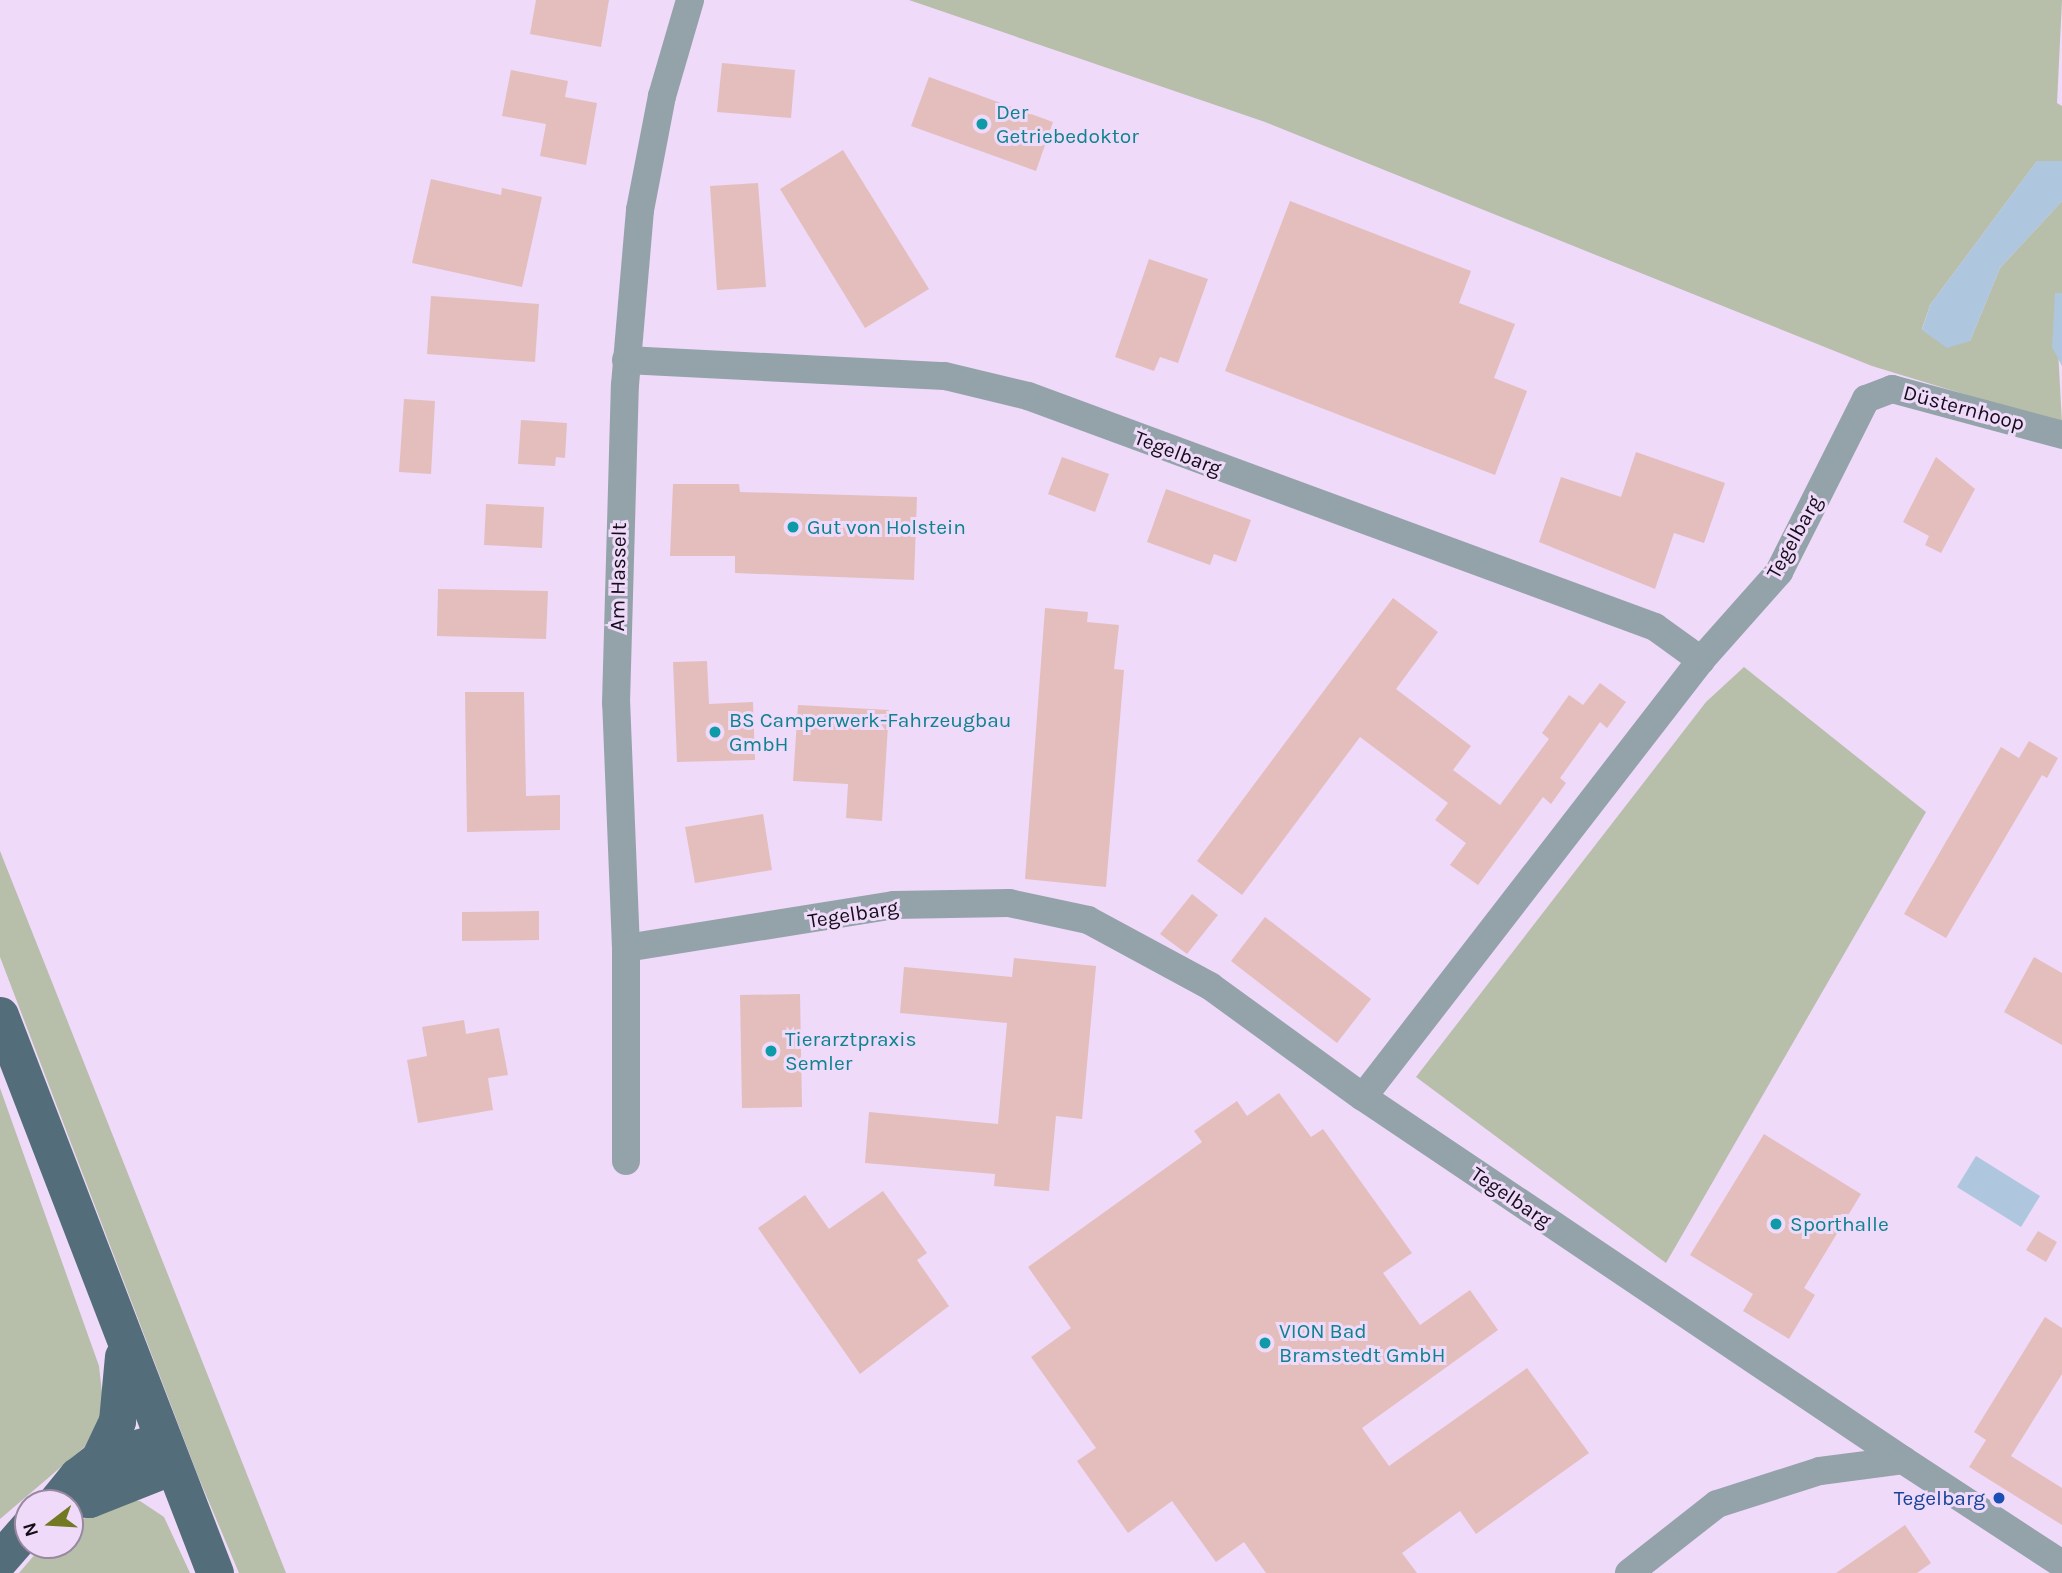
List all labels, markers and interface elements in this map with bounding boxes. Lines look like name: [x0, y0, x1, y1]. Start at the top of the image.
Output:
place label: Der Getriebedoktor: [996, 99, 1139, 149]
marker: Der Getriebedoktor: [974, 116, 990, 132]
street label: Düsternhoop: [1901, 380, 2027, 436]
street label: Tegelbarg: [1131, 425, 1225, 481]
street label: Tegelbarg: [1761, 491, 1827, 583]
place label: Gut von Holstein: [807, 514, 966, 540]
marker: Gut von Holstein: [785, 519, 801, 535]
street label: Am Hasselt: [604, 522, 632, 632]
place label: BS Camperwerk-Fahrzeugbau GmbH: [729, 707, 1012, 757]
marker: BS Camperwerk-Fahrzeugbau GmbH: [707, 724, 723, 740]
street label: Tegelbarg: [806, 894, 900, 934]
place label: Tierarztpraxis Semler: [785, 1026, 917, 1076]
marker: Tierarztpraxis Semler: [763, 1043, 779, 1059]
street label: Tegelbarg: [1466, 1161, 1556, 1233]
place label: Sporthalle: [1790, 1211, 1889, 1237]
marker: Sporthalle: [1768, 1216, 1784, 1232]
place label: VION Bad Bramstedt GmbH: [1279, 1318, 1446, 1368]
marker: VION Bad Bramstedt GmbH: [1257, 1335, 1273, 1351]
place label: Tegelbarg: [1894, 1485, 1985, 1511]
north arrow: [14, 1489, 84, 1559]
marker: Tegelbarg: [1991, 1490, 2007, 1506]
text: N: [18, 1520, 43, 1539]

